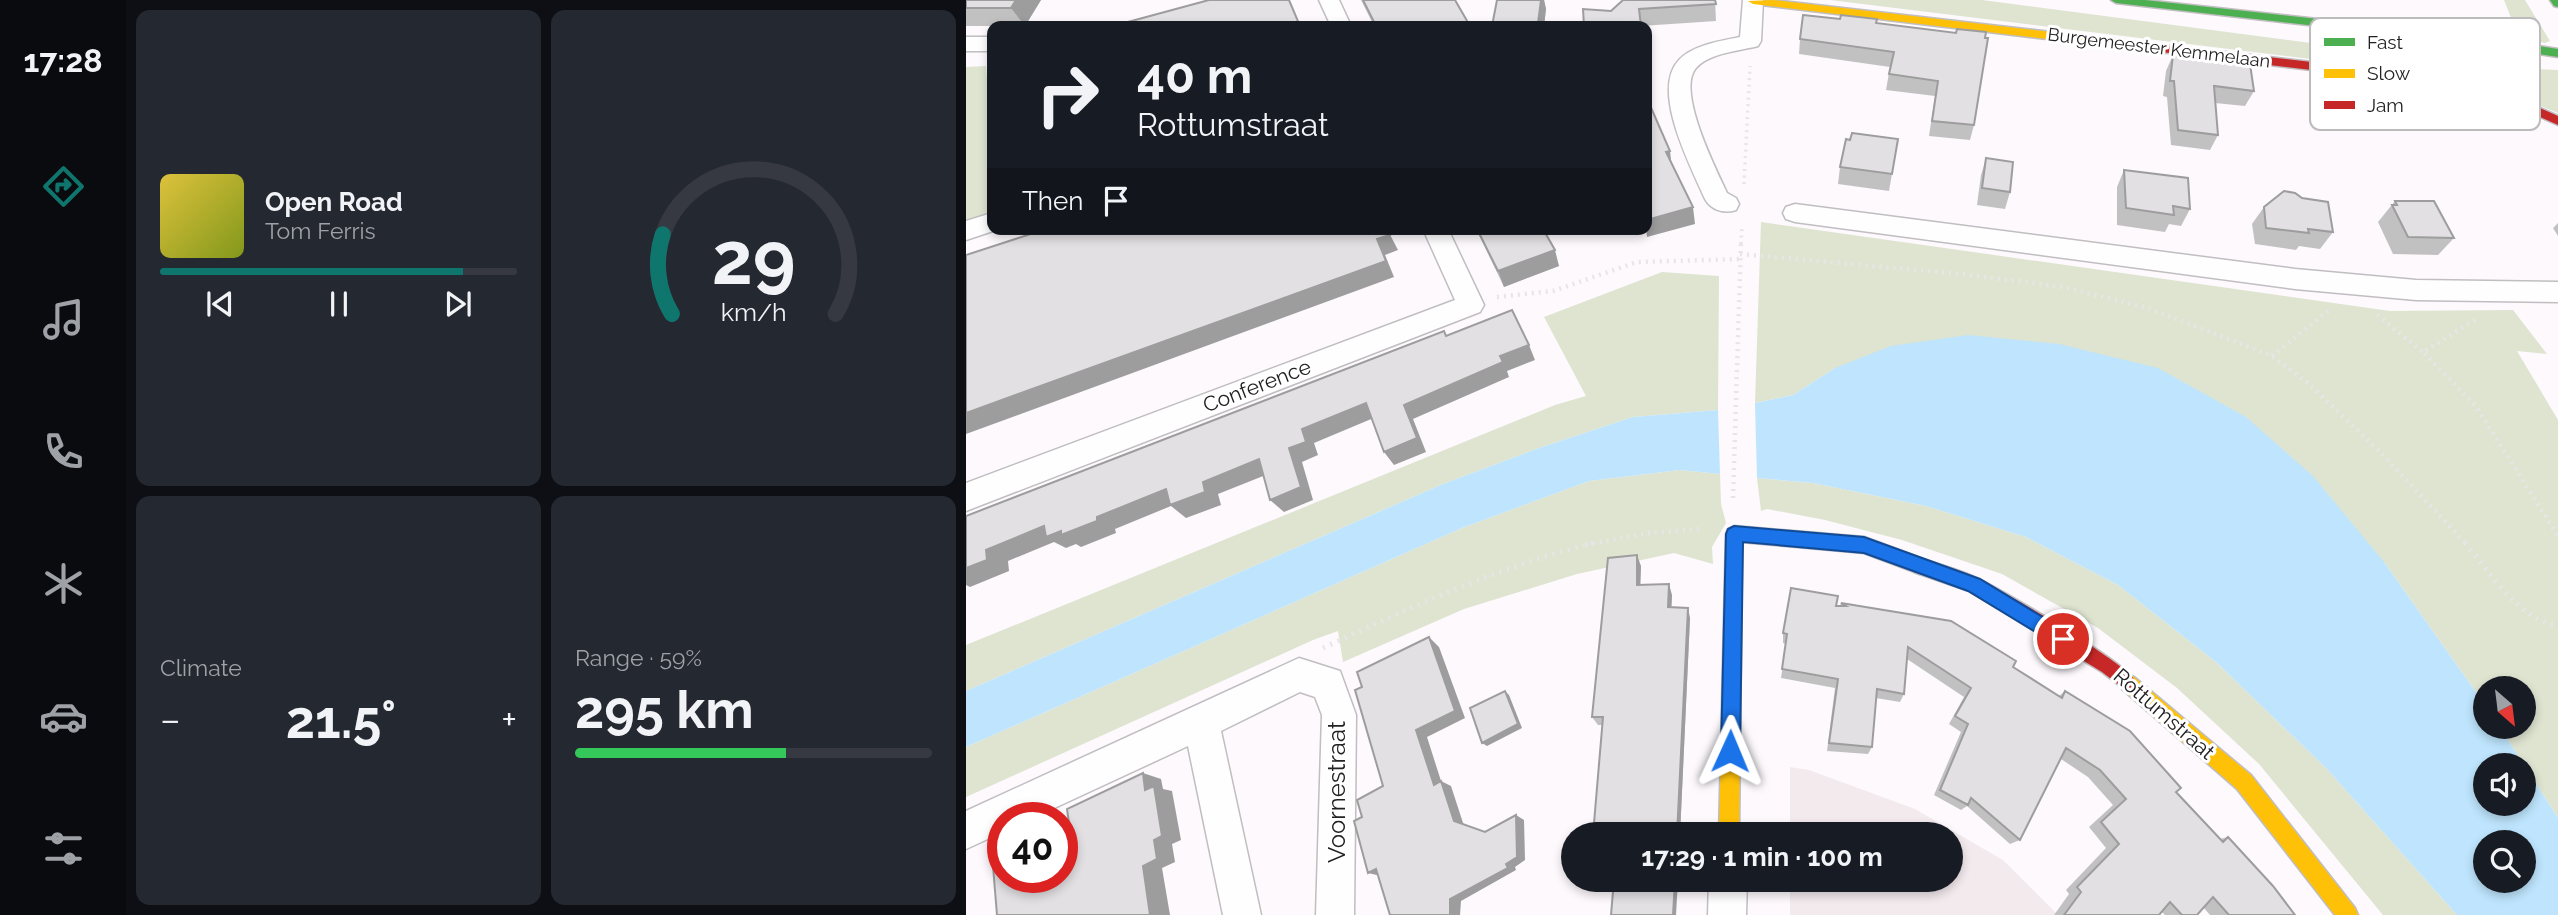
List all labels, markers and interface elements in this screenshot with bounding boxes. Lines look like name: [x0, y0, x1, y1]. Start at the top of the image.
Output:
legend: [2310, 18, 2540, 130]
street label: Burgemeester Kemmelaan: [2047, 23, 2271, 72]
text: Fast: [2367, 31, 2403, 53]
text: 17:28: [23, 42, 103, 79]
text: 40 m: [1137, 47, 1252, 104]
icon: right: [1022, 49, 1113, 140]
text: Slow: [2367, 62, 2411, 84]
text: Jam: [2367, 94, 2404, 116]
text: Rottumstraat: [1137, 106, 1329, 143]
icon: directions: [39, 162, 88, 211]
icon: arrive: [1097, 182, 1135, 220]
text: Then: [1022, 186, 1083, 216]
text: Open Road: [265, 187, 403, 217]
text: Tom Ferris: [265, 217, 376, 244]
text: 29: [712, 217, 795, 302]
icon: previous: [201, 285, 239, 323]
icon: pause: [320, 285, 358, 323]
icon: next: [439, 285, 477, 323]
icon: music: [39, 295, 88, 344]
text: km/h: [721, 297, 786, 327]
street label: Conference: [1199, 354, 1314, 418]
icon: phone: [39, 427, 88, 476]
icon: climate: [39, 559, 88, 608]
pin: [2033, 609, 2093, 669]
icon: arrive: [2044, 620, 2082, 658]
text: Range · 59%: [575, 644, 702, 671]
text: Climate: [160, 654, 242, 681]
street label: Rottumstraat: [2109, 663, 2220, 764]
north arrow: [2473, 676, 2536, 738]
map controls: [2473, 676, 2536, 893]
text: 295 km: [575, 679, 754, 740]
text: 21.5°: [286, 689, 396, 750]
icon: car: [39, 692, 88, 741]
text: −: [160, 697, 180, 742]
text: +: [501, 697, 517, 742]
position arrow: [1693, 714, 1767, 788]
street label: Voornestraat: [1322, 721, 1351, 863]
button: sound: [2473, 753, 2536, 816]
speed limit sign: 40: [987, 802, 1078, 893]
icon: filters: [39, 824, 88, 873]
button: search: [2473, 830, 2536, 893]
text: 17:29 · 1 min · 100 m: [1641, 842, 1883, 872]

